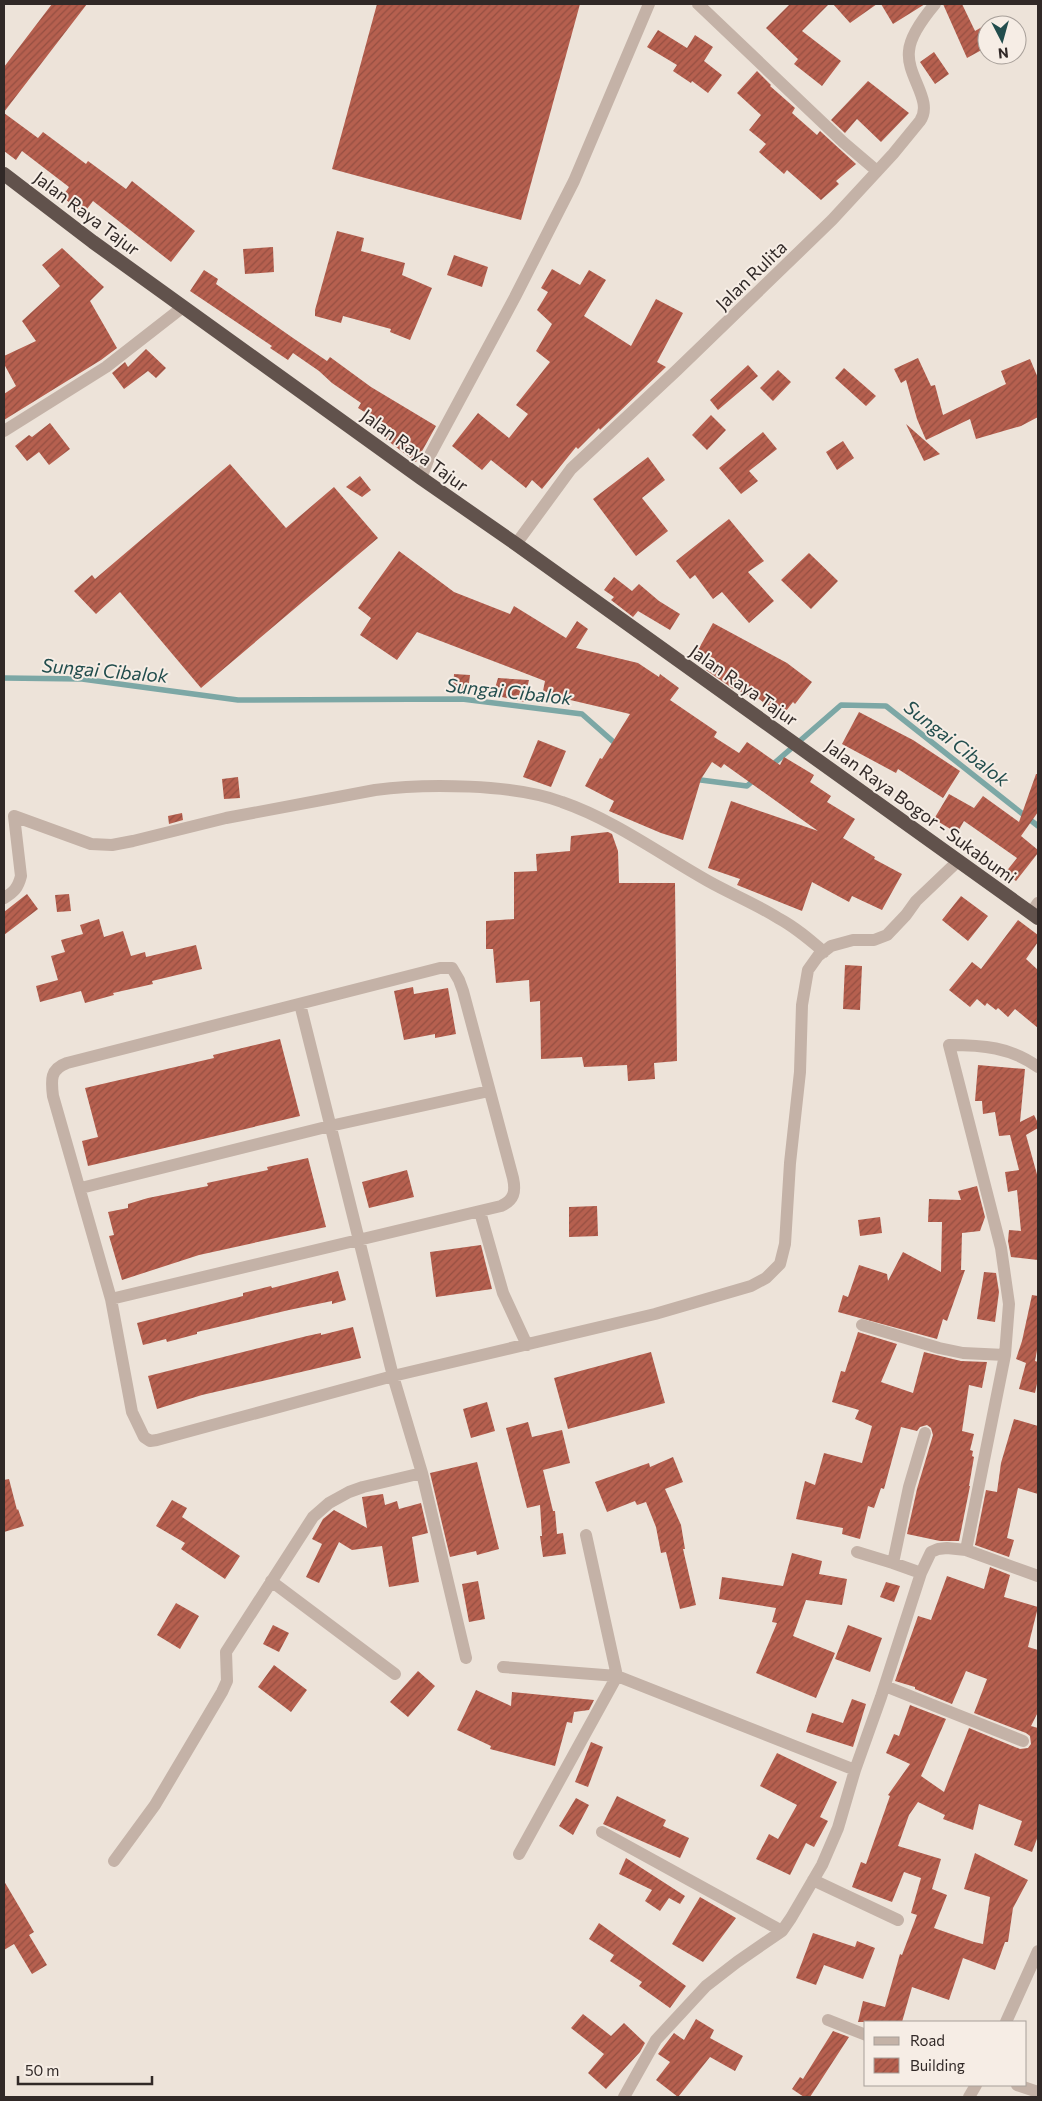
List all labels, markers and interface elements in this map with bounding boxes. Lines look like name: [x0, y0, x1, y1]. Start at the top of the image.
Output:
north arrow: [977, 15, 1027, 65]
text: N: [997, 44, 1010, 62]
street label: Jalan Raya Tajur: [30, 166, 144, 260]
street label: Jalan Rulita: [711, 236, 791, 314]
street label: Jalan Raya Tajur: [357, 404, 473, 496]
street label: Jalan Raya Tajur: [686, 640, 802, 730]
water label: Sungai Cibalok: [41, 653, 170, 687]
water label: Sungai Cibalok: [445, 673, 574, 709]
water label: Sungai Cibalok: [900, 695, 1015, 792]
street label: Jalan Raya Bogor - Sukabumi: [821, 734, 1021, 888]
legend: [864, 2021, 1027, 2086]
text: Road: [910, 2031, 945, 2049]
scale bar: [18, 2054, 151, 2086]
text: Building: [910, 2056, 965, 2074]
text: 50 m: [25, 2061, 59, 2079]

